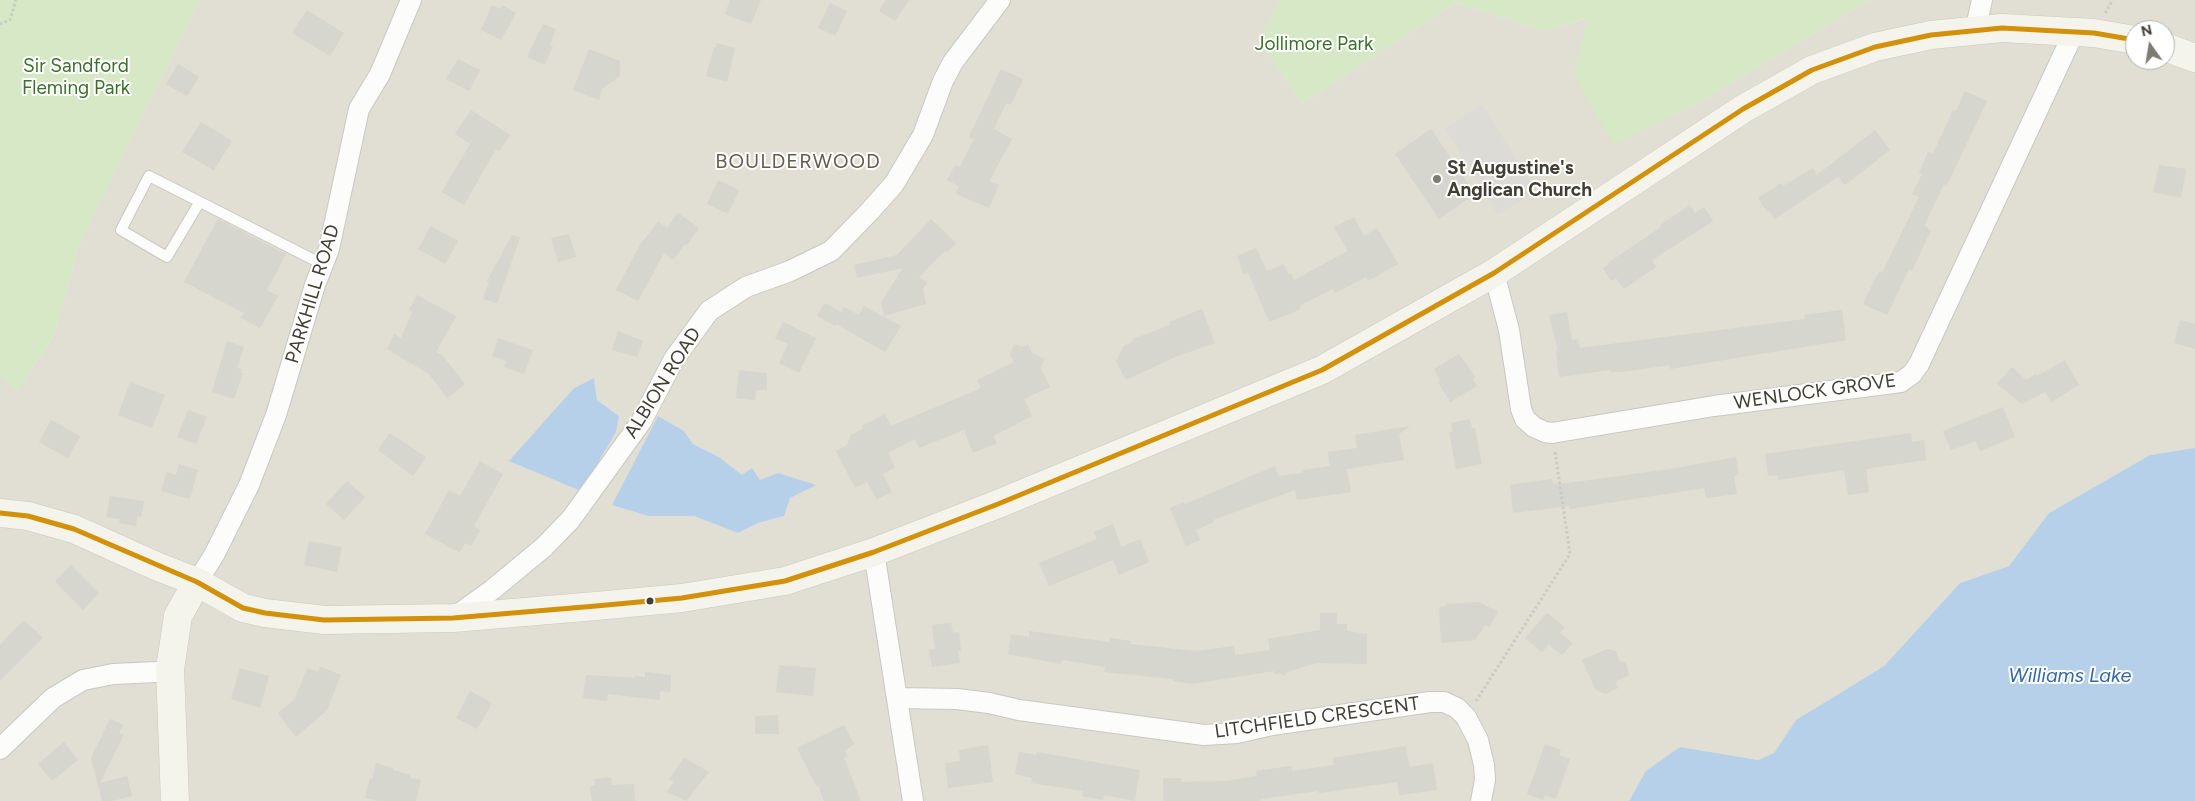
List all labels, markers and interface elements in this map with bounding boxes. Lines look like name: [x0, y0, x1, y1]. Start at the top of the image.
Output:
north arrow: [2125, 20, 2175, 70]
text: N: [2140, 21, 2154, 40]
park label: Jollimore Park: [1255, 33, 1373, 55]
park label: Sir Sandford Fleming Park: [22, 55, 130, 99]
district label: BOULDERWOOD: [714, 150, 882, 174]
place label: St Augustine's Anglican Church: [1447, 157, 1592, 201]
marker: St Augustine's Anglican Church: [1431, 173, 1443, 185]
street label: PARKHILL ROAD: [281, 222, 345, 366]
street label: ALBION ROAD: [620, 323, 706, 443]
street label: WENLOCK GROVE: [1732, 369, 1898, 415]
unlabelled marker: [645, 596, 655, 606]
water label: Williams Lake: [2008, 664, 2132, 688]
street label: LITCHFIELD CRESCENT: [1213, 692, 1421, 744]

